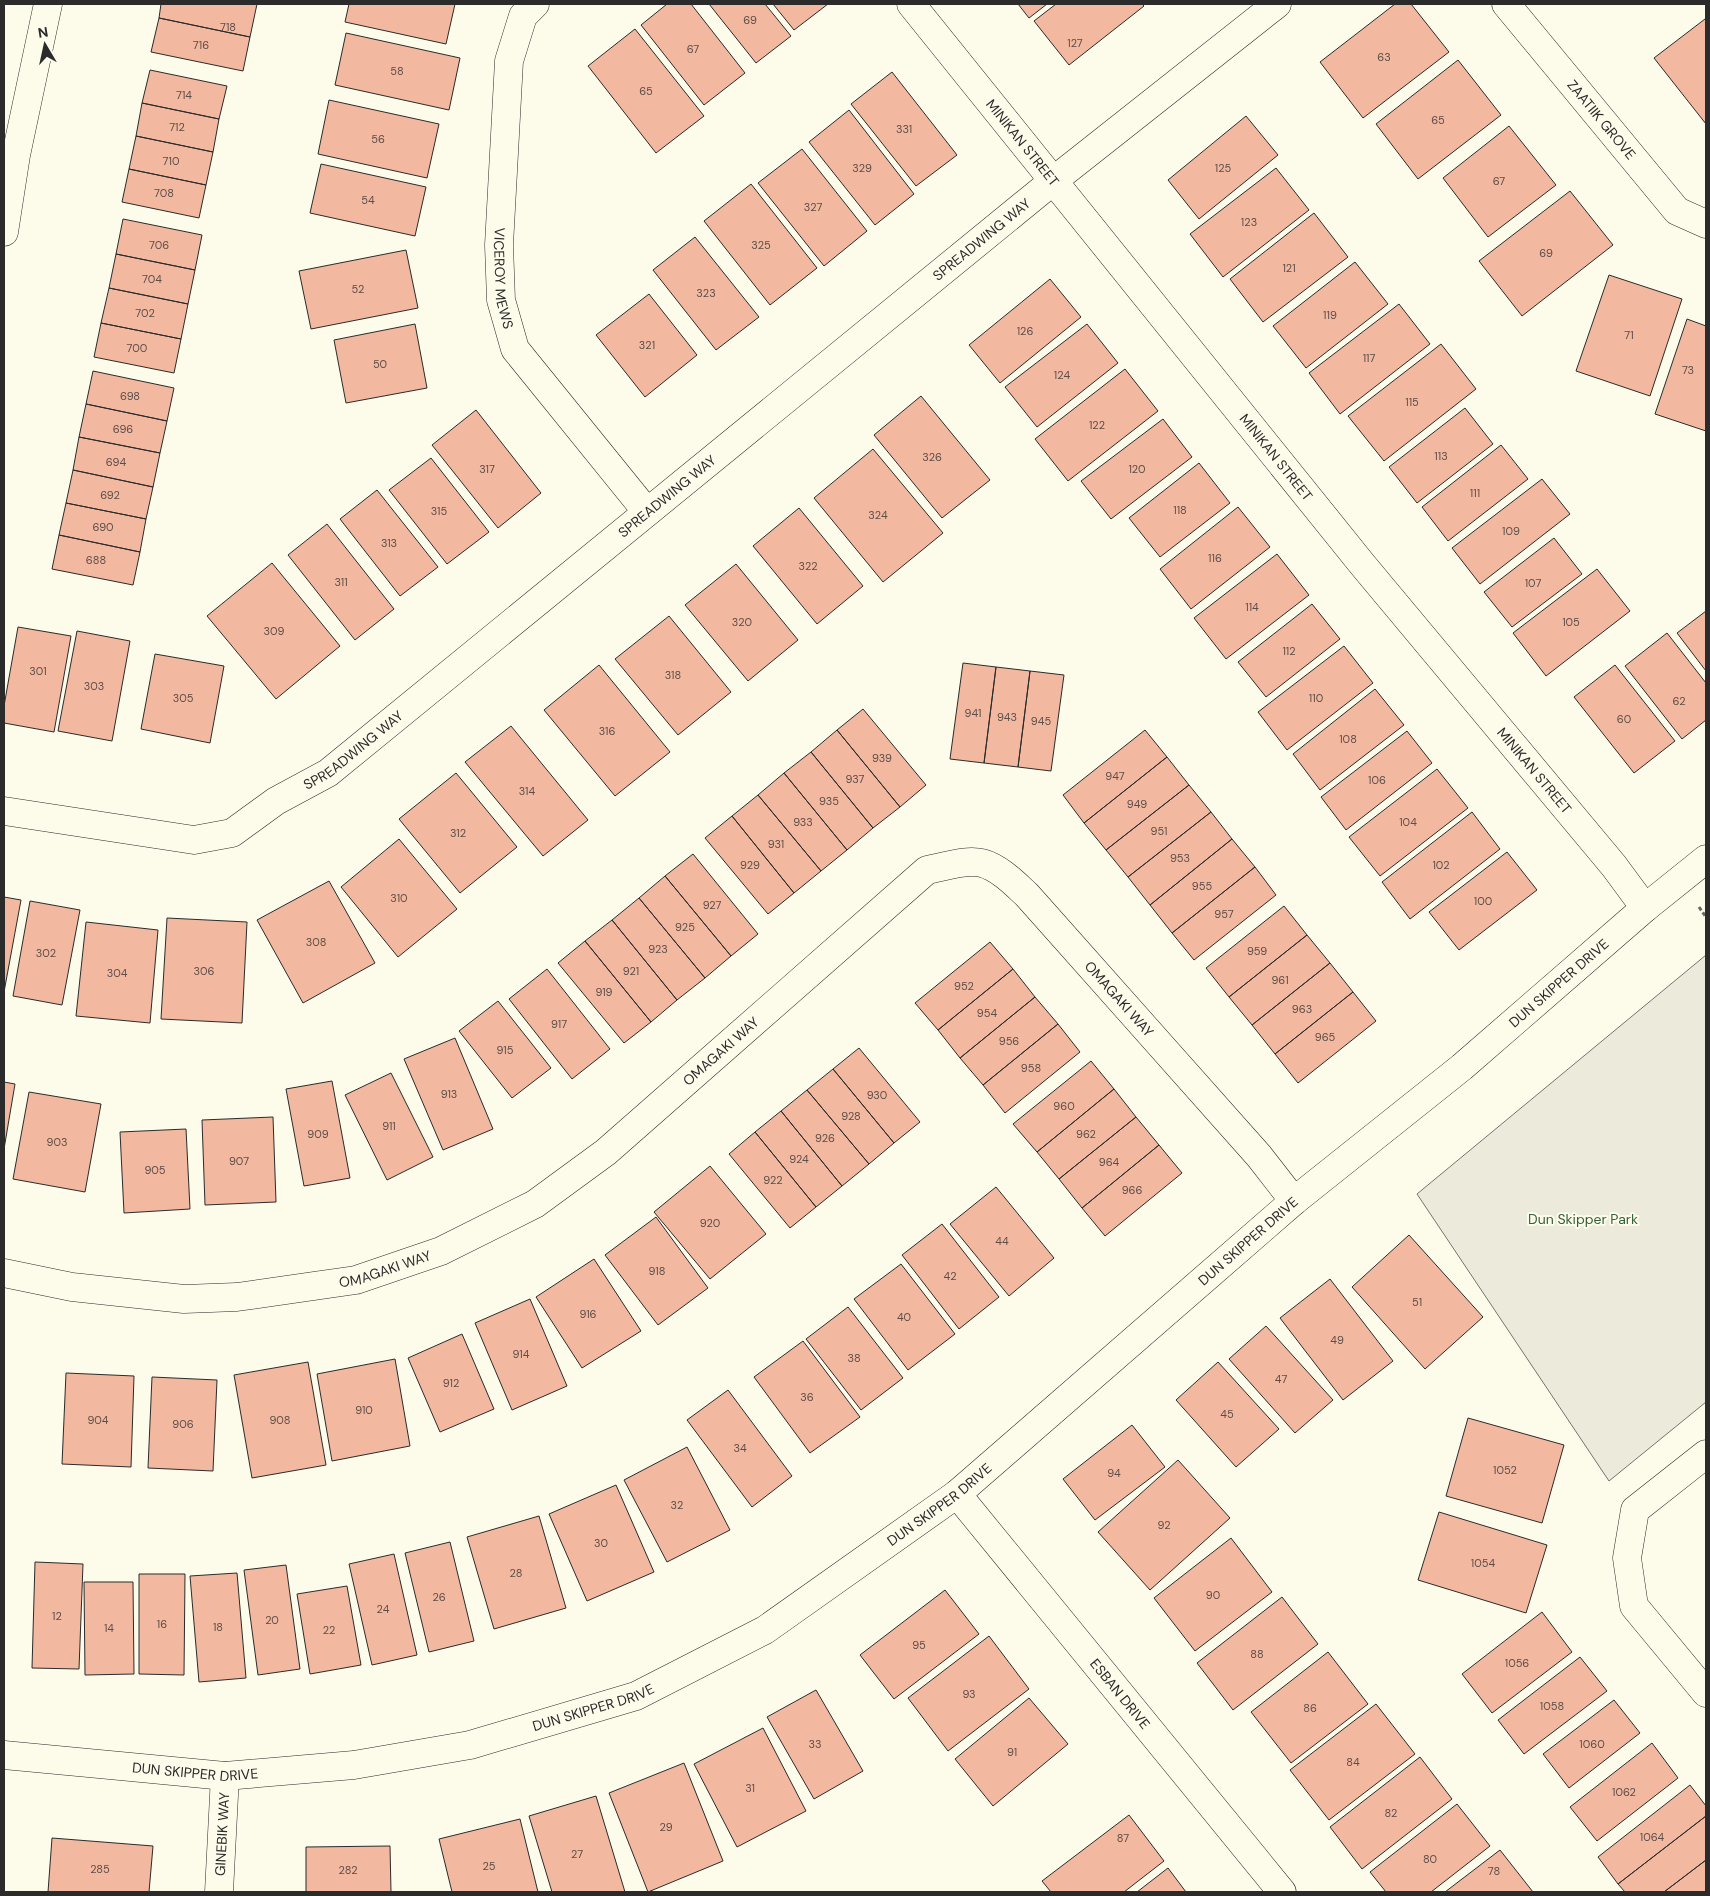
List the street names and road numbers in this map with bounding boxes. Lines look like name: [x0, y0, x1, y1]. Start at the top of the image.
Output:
street label: ZAATIIK GROVE: [1563, 76, 1640, 163]
street label: MINIKAN STREET: [982, 95, 1063, 190]
street label: SPREADWING WAY: [929, 194, 1034, 285]
street label: VICEROY MEWS: [490, 227, 518, 331]
street label: MINIKAN STREET: [1236, 410, 1317, 505]
street label: SPREADWING WAY: [614, 451, 720, 541]
street label: SPREADWING WAY: [300, 706, 407, 794]
street label: MINIKAN STREET: [1493, 724, 1576, 817]
street label: DUN SKIPPER DRIVE: [1505, 935, 1612, 1031]
street label: OMAGAKI WAY: [1081, 957, 1158, 1040]
street label: OMAGAKI WAY: [679, 1013, 763, 1089]
street label: DUN SKIPPER DRIVE: [1194, 1193, 1302, 1289]
street label: OMAGAKI WAY: [338, 1246, 433, 1291]
street label: DUN SKIPPER DRIVE: [883, 1459, 995, 1550]
street label: ESBAN DRIVE: [1086, 1655, 1154, 1733]
street label: DUN SKIPPER DRIVE: [530, 1679, 657, 1735]
street label: DUN SKIPPER DRIVE: [131, 1758, 259, 1785]
street label: GINEBIK WAY: [211, 1792, 233, 1877]

